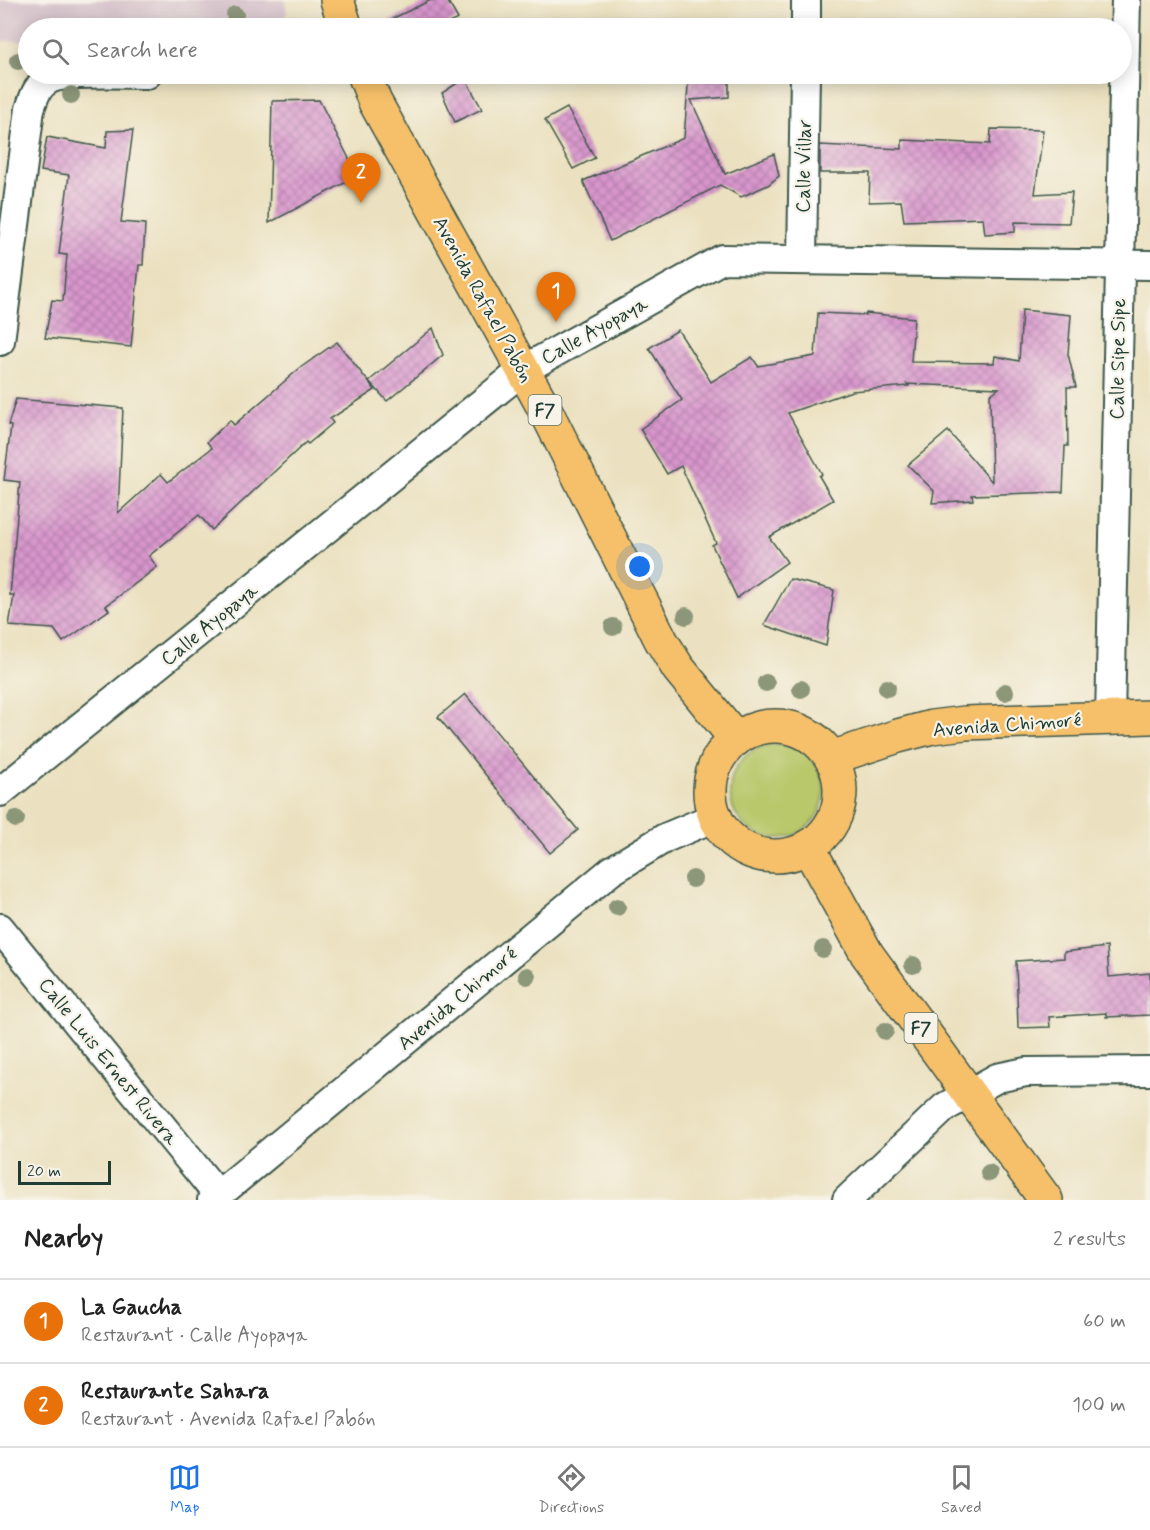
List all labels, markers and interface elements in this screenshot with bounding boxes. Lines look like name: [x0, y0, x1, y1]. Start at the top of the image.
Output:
search box: [18, 18, 1132, 84]
icon: search: [39, 35, 72, 68]
text: Search here: [87, 37, 198, 65]
street label: Calle Villar: [790, 119, 819, 213]
pin: 2: [342, 154, 380, 203]
street label: Avenida Rafael Pabón: [426, 212, 540, 388]
pin: 1: [536, 272, 576, 322]
street label: Calle Ayopaya: [537, 290, 654, 372]
street label: Calle Sipe Sipe: [1104, 298, 1133, 420]
road number: F7: [528, 395, 562, 425]
your location: [625, 552, 654, 581]
street label: Calle Ayopaya: [156, 577, 265, 673]
street label: Avenida Chimoré: [932, 707, 1082, 744]
street label: Avenida Chimoré: [392, 941, 524, 1057]
street label: Calle Luis Ernest Rivera: [32, 972, 185, 1152]
road number: F7: [904, 1013, 938, 1043]
scale bar: [18, 1158, 111, 1186]
text: 20 m: [27, 1161, 61, 1182]
text: Nearby: [24, 1222, 103, 1256]
text: 2 results: [1053, 1226, 1126, 1253]
text: La Gaucha: [81, 1294, 182, 1322]
text: 1: [39, 1308, 48, 1335]
text: 60 m: [1083, 1308, 1126, 1335]
text: Restaurant · Calle Ayopaya: [81, 1322, 307, 1349]
text: Restaurante Sahara: [81, 1378, 269, 1406]
text: 2: [39, 1392, 48, 1419]
text: 100 m: [1072, 1392, 1126, 1419]
text: Restaurant · Avenida Rafael Pabón: [81, 1406, 376, 1433]
tab: Map: [168, 1461, 201, 1518]
tab: Directions: [538, 1461, 604, 1518]
tab: Saved: [941, 1461, 982, 1518]

